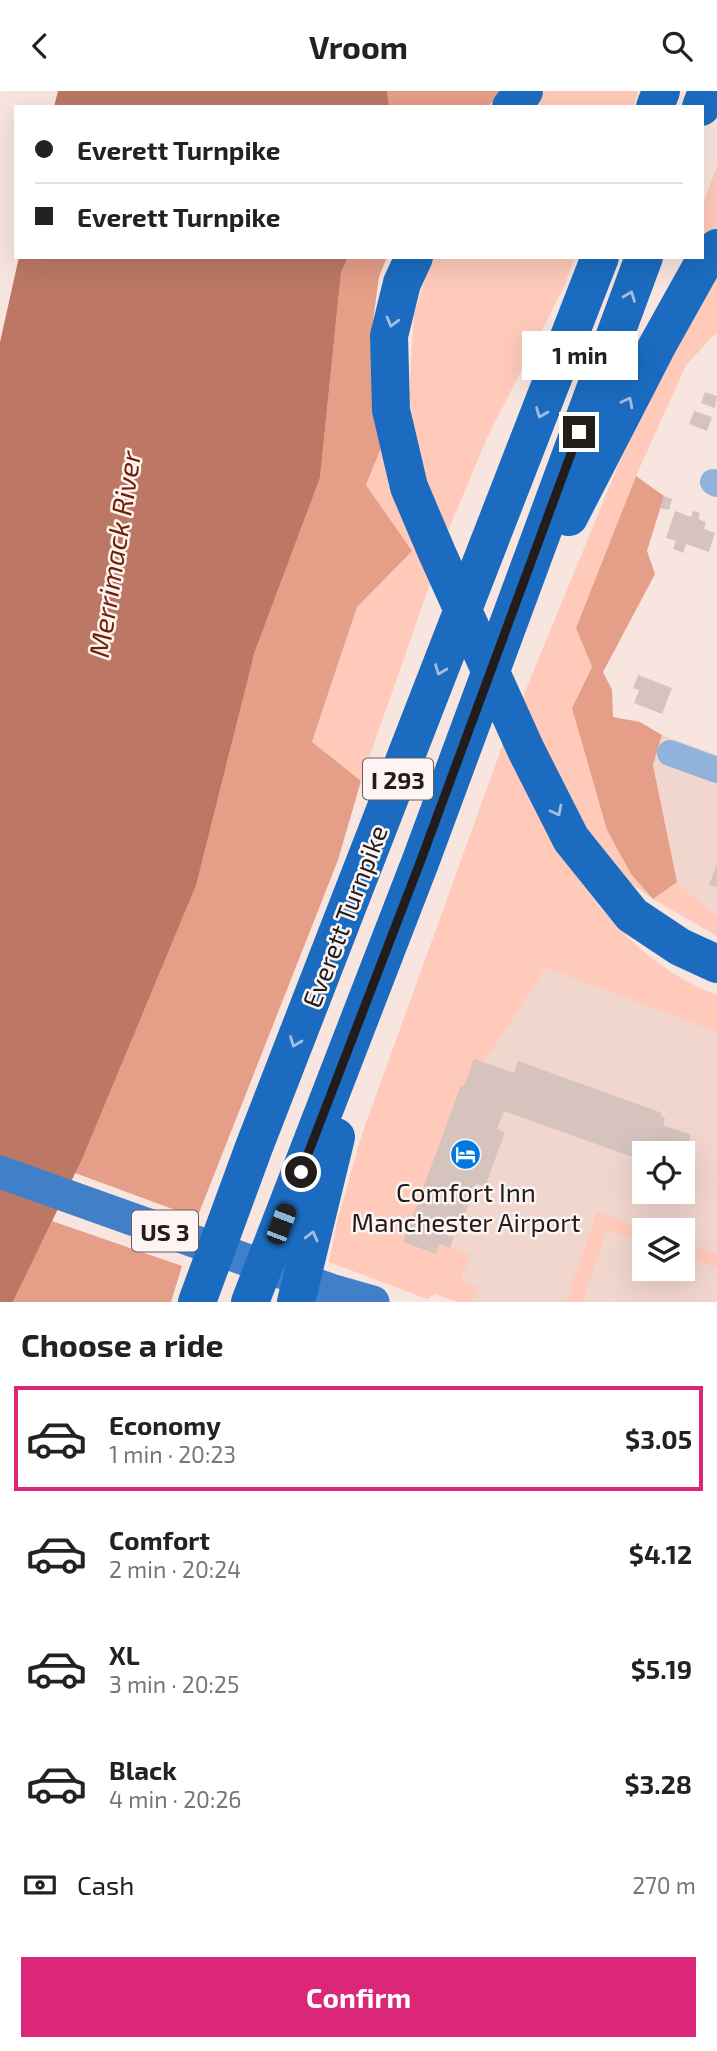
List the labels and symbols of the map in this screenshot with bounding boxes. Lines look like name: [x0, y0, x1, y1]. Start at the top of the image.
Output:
one-way arrow: [622, 290, 636, 302]
one-way arrow: [386, 315, 400, 327]
callout: 1 min: [521, 331, 637, 379]
one-way arrow: [620, 397, 634, 409]
one-way arrow: [535, 406, 549, 418]
route end: [563, 416, 595, 448]
water label: Merrimack River: [81, 447, 147, 660]
one-way arrow: [435, 664, 449, 676]
road number: I 293: [363, 759, 433, 799]
one-way arrow: [548, 804, 562, 816]
street label: Everett Turnpike: [295, 821, 393, 1011]
one-way arrow: [290, 1035, 304, 1047]
hotel icon: Comfort Inn Manchester Airport: [449, 1138, 483, 1172]
route start: [285, 1156, 317, 1188]
place label: Comfort Inn Manchester Airport: [351, 1176, 581, 1237]
car: [264, 1201, 299, 1247]
road number: US 3: [132, 1211, 198, 1251]
one-way arrow: [304, 1230, 318, 1242]

